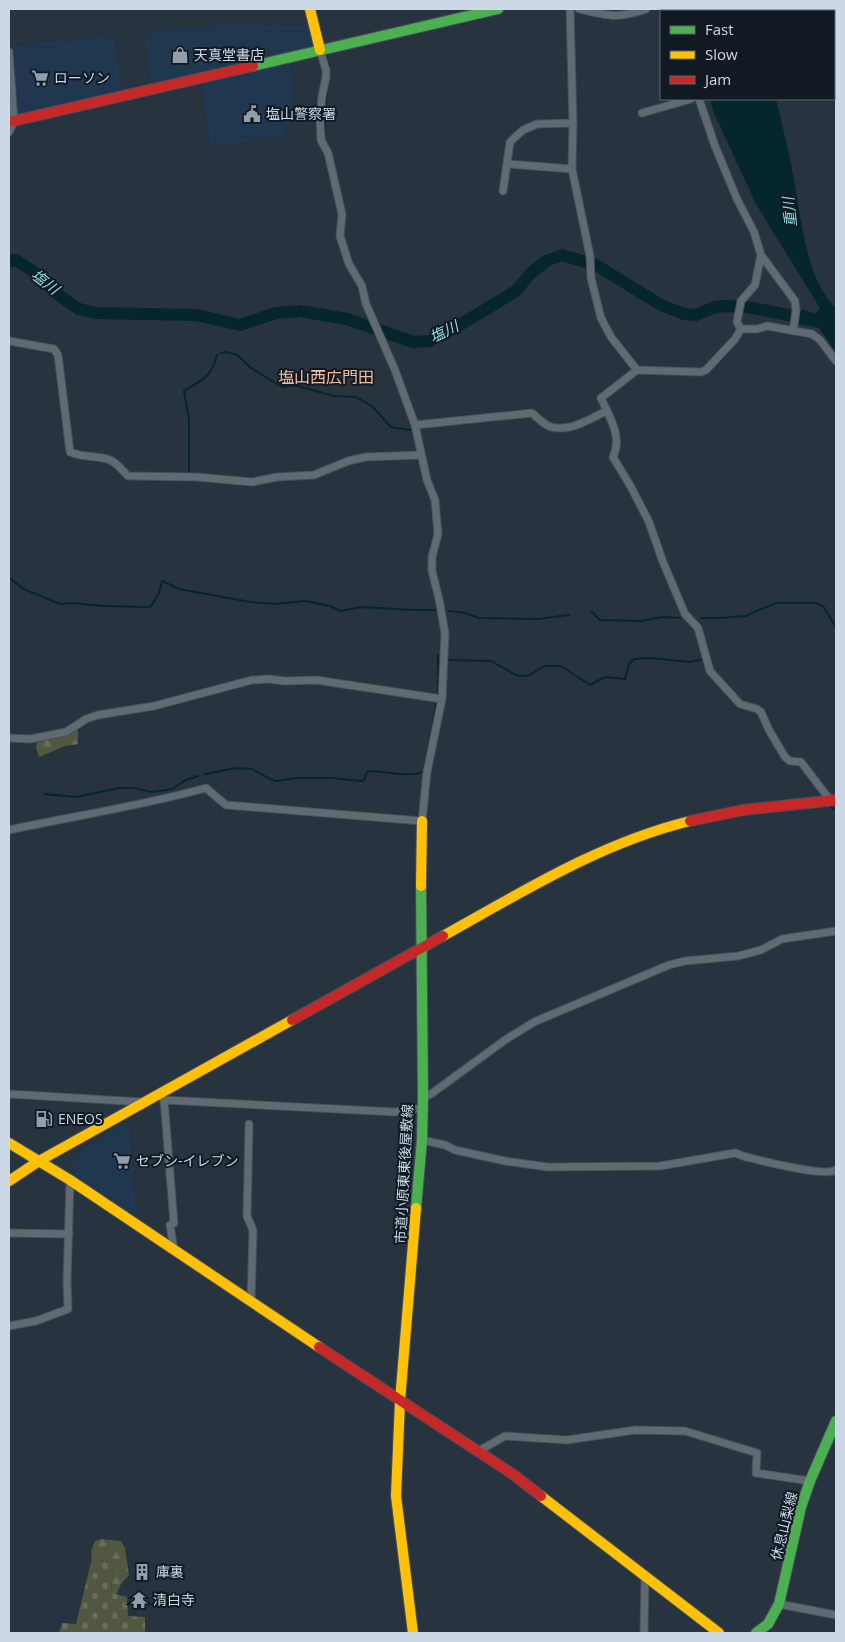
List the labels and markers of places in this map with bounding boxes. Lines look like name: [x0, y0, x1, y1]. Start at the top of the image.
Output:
shop icon: 天真堂書店: [170, 45, 190, 65]
place label: 天真堂書店: [194, 45, 264, 64]
supermarket icon: ローソン: [30, 68, 50, 88]
place label: ローソン: [54, 68, 110, 87]
public building icon: 塩山警察署: [242, 104, 262, 124]
place label: 塩山警察署: [266, 104, 336, 123]
fuel station icon: ENEOS: [34, 1109, 54, 1129]
place label: ENEOS: [58, 1109, 103, 1128]
supermarket icon: セブン-イレブン: [112, 1151, 132, 1171]
place label: セブン-イレブン: [136, 1151, 239, 1170]
building icon: 庫裏: [132, 1562, 152, 1582]
place label: 庫裏: [156, 1562, 184, 1581]
temple icon: 清白寺: [129, 1590, 149, 1610]
place label: 清白寺: [153, 1590, 195, 1609]

